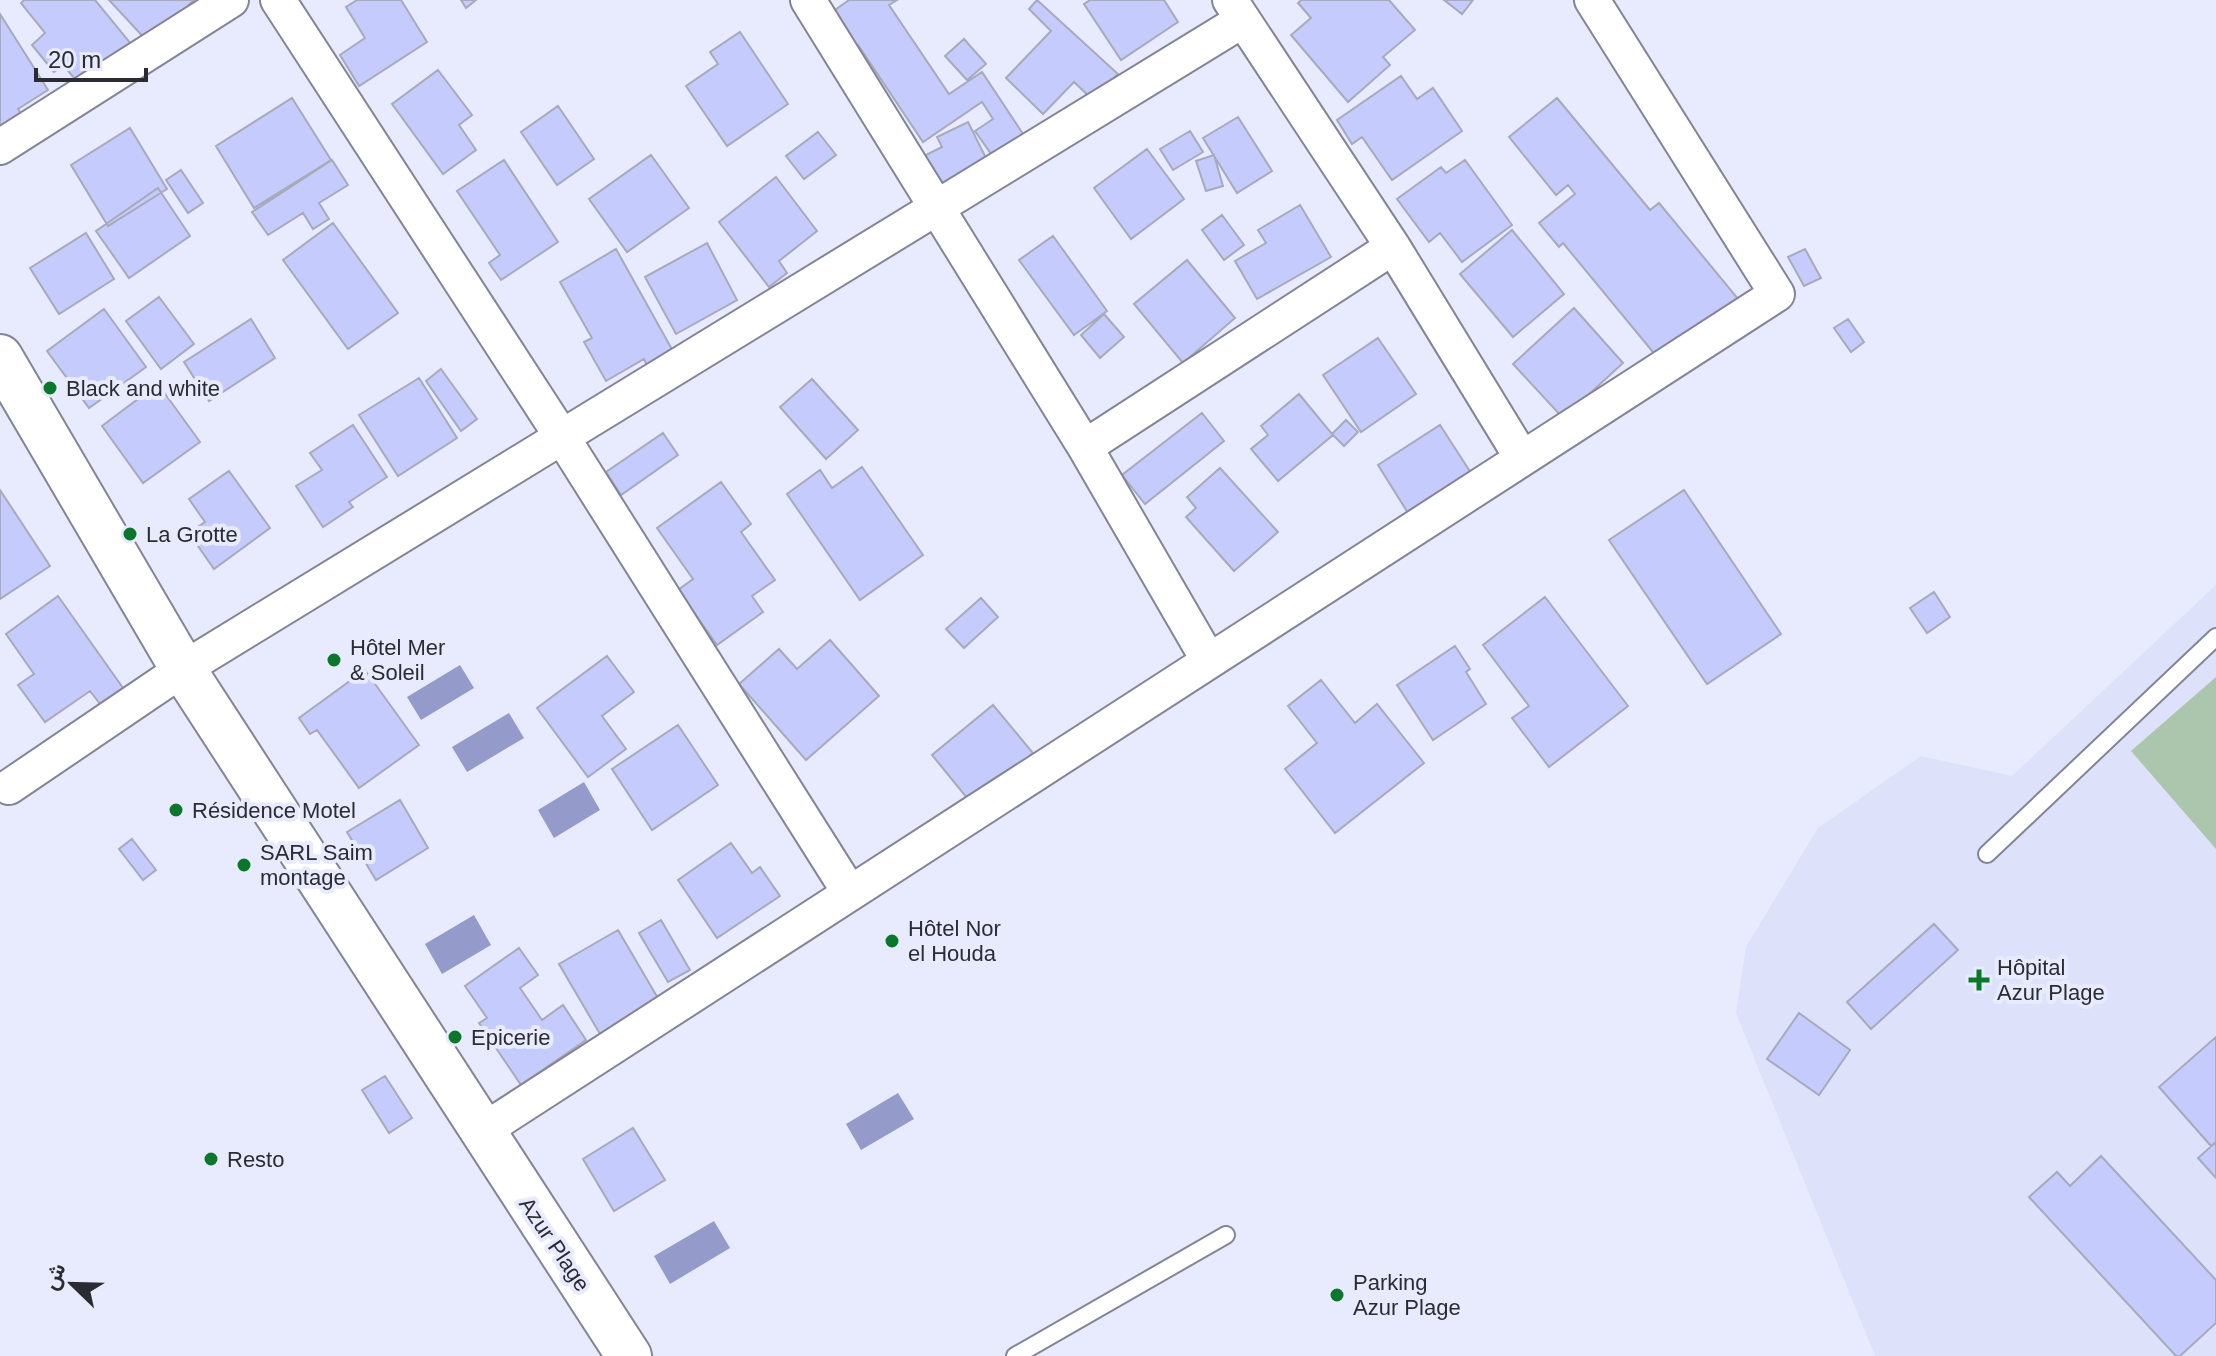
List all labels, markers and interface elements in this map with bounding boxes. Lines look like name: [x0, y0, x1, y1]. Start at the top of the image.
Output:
scale bar: [36, 32, 146, 82]
text: 20 m: [48, 46, 101, 73]
place label: Black and white: [66, 376, 220, 401]
marker: Black and white: [41, 379, 59, 397]
place label: La Grotte: [146, 522, 238, 547]
marker: La Grotte: [121, 525, 139, 543]
place label: Hôtel Mer & Soleil: [350, 635, 445, 685]
marker: Hôtel Mer & Soleil: [325, 651, 343, 669]
place label: Résidence Motel: [192, 798, 356, 823]
marker: Résidence Motel: [167, 801, 185, 819]
place label: SARL Saim montage: [260, 840, 373, 890]
marker: SARL Saim montage: [235, 856, 253, 874]
place label: Hôtel Nor el Houda: [908, 916, 1001, 966]
marker: Hôtel Nor el Houda: [883, 932, 901, 950]
place label: Hôpital Azur Plage: [1997, 955, 2105, 1005]
marker: Hôpital Azur Plage: [1968, 969, 1990, 991]
place label: Epicerie: [471, 1025, 550, 1050]
marker: Epicerie: [446, 1028, 464, 1046]
place label: Resto: [227, 1147, 284, 1172]
marker: Resto: [202, 1150, 220, 1168]
street label: Azur Plage: [514, 1193, 595, 1296]
north arrow: [32, 1244, 112, 1324]
text: ش: [37, 1259, 72, 1294]
place label: Parking Azur Plage: [1353, 1270, 1461, 1320]
marker: Parking Azur Plage: [1328, 1286, 1346, 1304]

